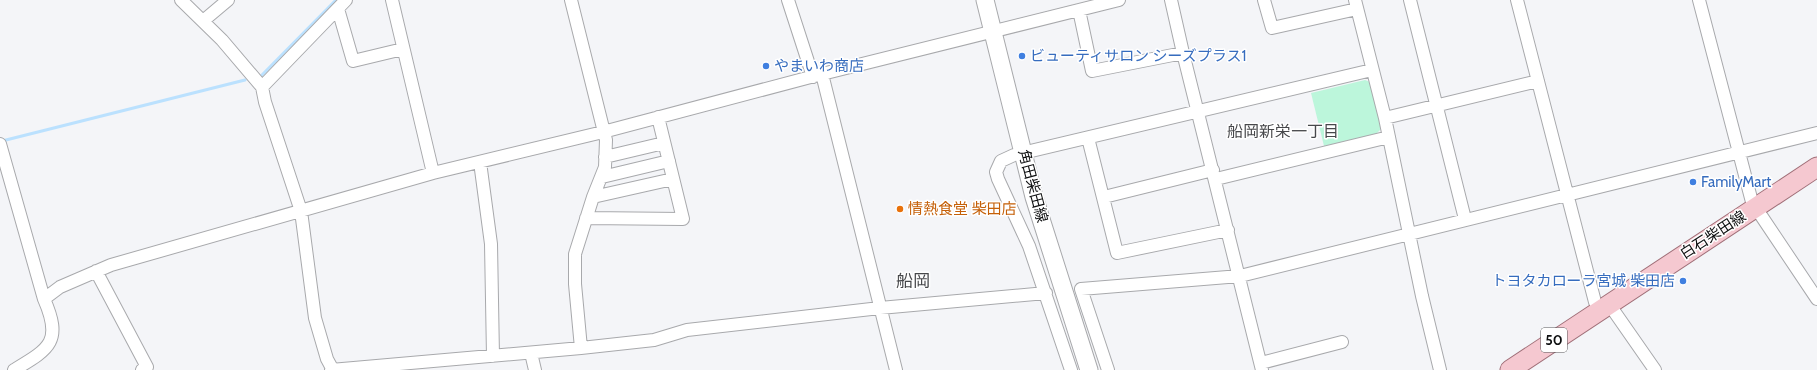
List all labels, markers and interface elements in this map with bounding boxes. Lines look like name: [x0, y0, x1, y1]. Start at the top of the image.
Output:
place label: ビューティサロン シーズプラス1: [1030, 47, 1246, 65]
marker: ビューティサロン シーズプラス1: [1017, 51, 1027, 61]
place label: やまいわ商店: [774, 57, 864, 75]
marker: やまいわ商店: [761, 61, 771, 71]
district label: 船岡新栄一丁目: [1227, 122, 1339, 141]
street label: 角田柴田線: [1015, 147, 1051, 225]
place label: FamilyMart: [1701, 173, 1771, 191]
marker: FamilyMart: [1688, 177, 1698, 187]
place label: 情熱食堂 柴田店: [908, 200, 1016, 218]
marker: 情熱食堂 柴田店: [895, 204, 905, 214]
street label: 白石柴田線: [1677, 207, 1749, 263]
district label: 船岡: [896, 271, 930, 291]
place label: トヨタカローラ宮城 柴田店: [1492, 272, 1675, 290]
marker: トヨタカローラ宮城 柴田店: [1678, 276, 1688, 286]
road number: 50: [1541, 328, 1567, 352]

